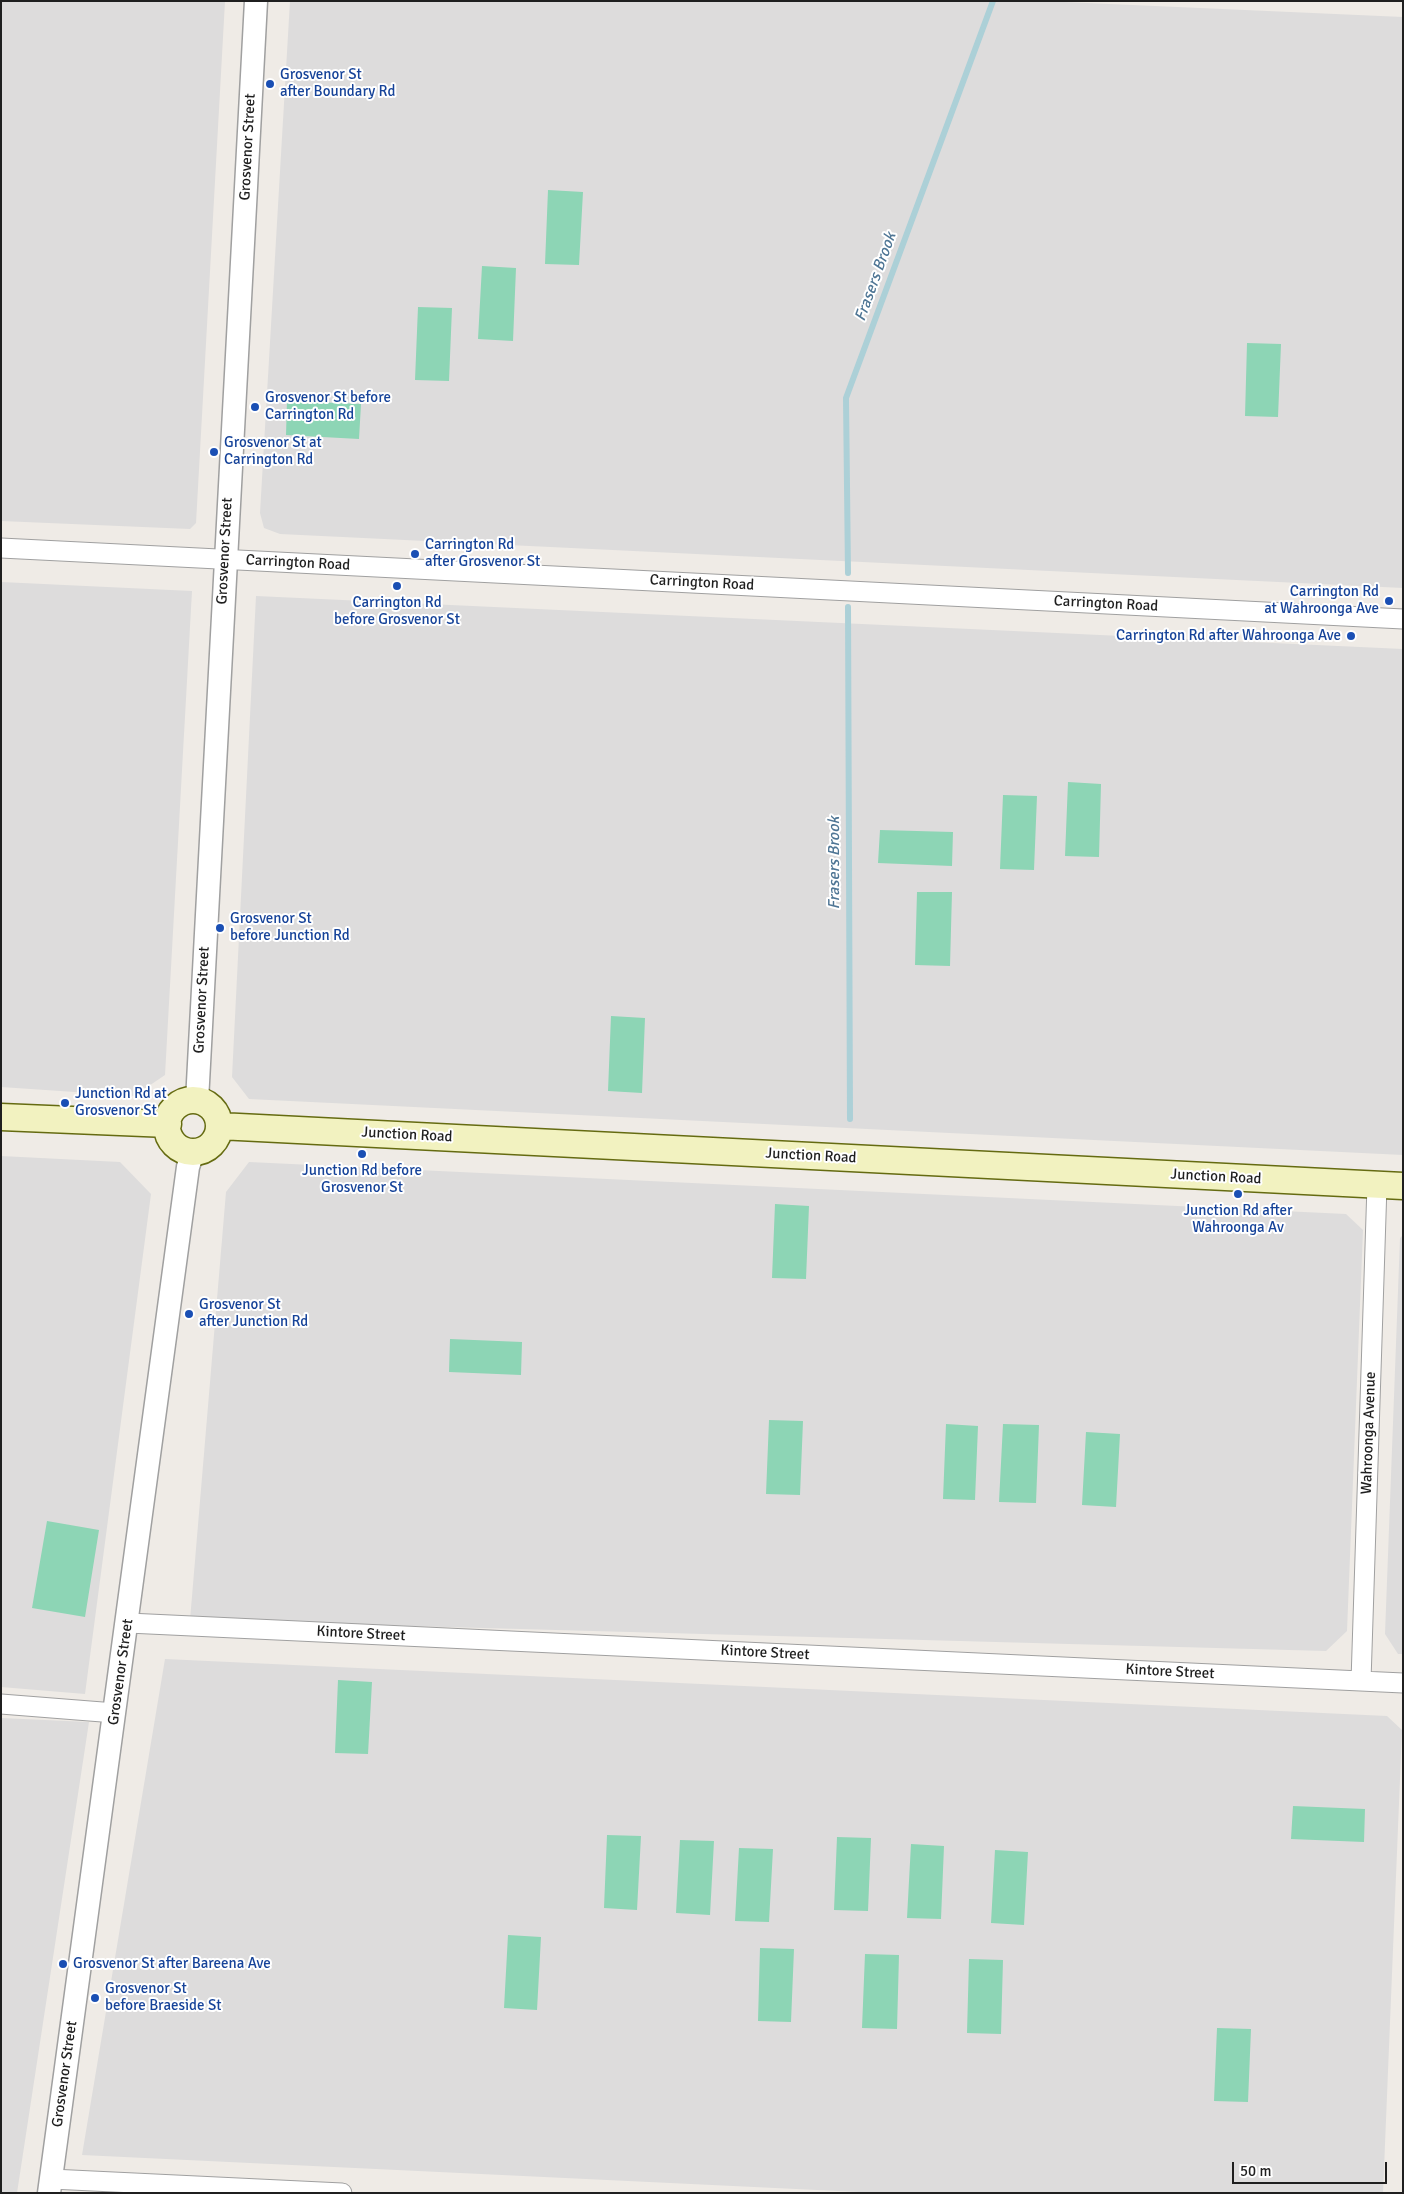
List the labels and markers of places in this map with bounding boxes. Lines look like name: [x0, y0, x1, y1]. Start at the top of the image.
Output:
place label: Grosvenor St after Boundary Rd: [280, 66, 395, 101]
marker: Grosvenor St after Boundary Rd: [264, 78, 276, 90]
place label: Grosvenor St before Carrington Rd: [265, 389, 391, 424]
marker: Grosvenor St before Carrington Rd: [249, 401, 261, 413]
place label: Grosvenor St at Carrington Rd: [224, 434, 322, 469]
marker: Grosvenor St at Carrington Rd: [208, 446, 220, 458]
place label: Carrington Rd after Grosvenor St: [425, 536, 540, 571]
marker: Carrington Rd after Grosvenor St: [409, 548, 421, 560]
marker: Carrington Rd before Grosvenor St: [391, 580, 403, 592]
place label: Carrington Rd at Wahroonga Ave: [1264, 583, 1379, 618]
place label: Carrington Rd before Grosvenor St: [334, 594, 460, 629]
marker: Carrington Rd at Wahroonga Ave: [1383, 595, 1395, 607]
place label: Carrington Rd after Wahroonga Ave: [1116, 627, 1341, 645]
marker: Carrington Rd after Wahroonga Ave: [1345, 630, 1357, 642]
place label: Grosvenor St before Junction Rd: [230, 910, 350, 945]
marker: Grosvenor St before Junction Rd: [214, 922, 226, 934]
place label: Junction Rd at Grosvenor St: [75, 1085, 167, 1120]
marker: Junction Rd at Grosvenor St: [59, 1097, 71, 1109]
marker: Junction Rd before Grosvenor St: [356, 1148, 368, 1160]
place label: Junction Rd before Grosvenor St: [302, 1162, 422, 1197]
marker: Junction Rd after Wahroonga Av: [1232, 1188, 1244, 1200]
place label: Junction Rd after Wahroonga Av: [1183, 1202, 1293, 1237]
place label: Grosvenor St after Junction Rd: [199, 1296, 308, 1331]
marker: Grosvenor St after Junction Rd: [183, 1308, 195, 1320]
place label: Grosvenor St after Bareena Ave: [73, 1955, 271, 1973]
marker: Grosvenor St after Bareena Ave: [57, 1958, 69, 1970]
place label: Grosvenor St before Braeside St: [105, 1980, 221, 2015]
marker: Grosvenor St before Braeside St: [89, 1992, 101, 2004]

